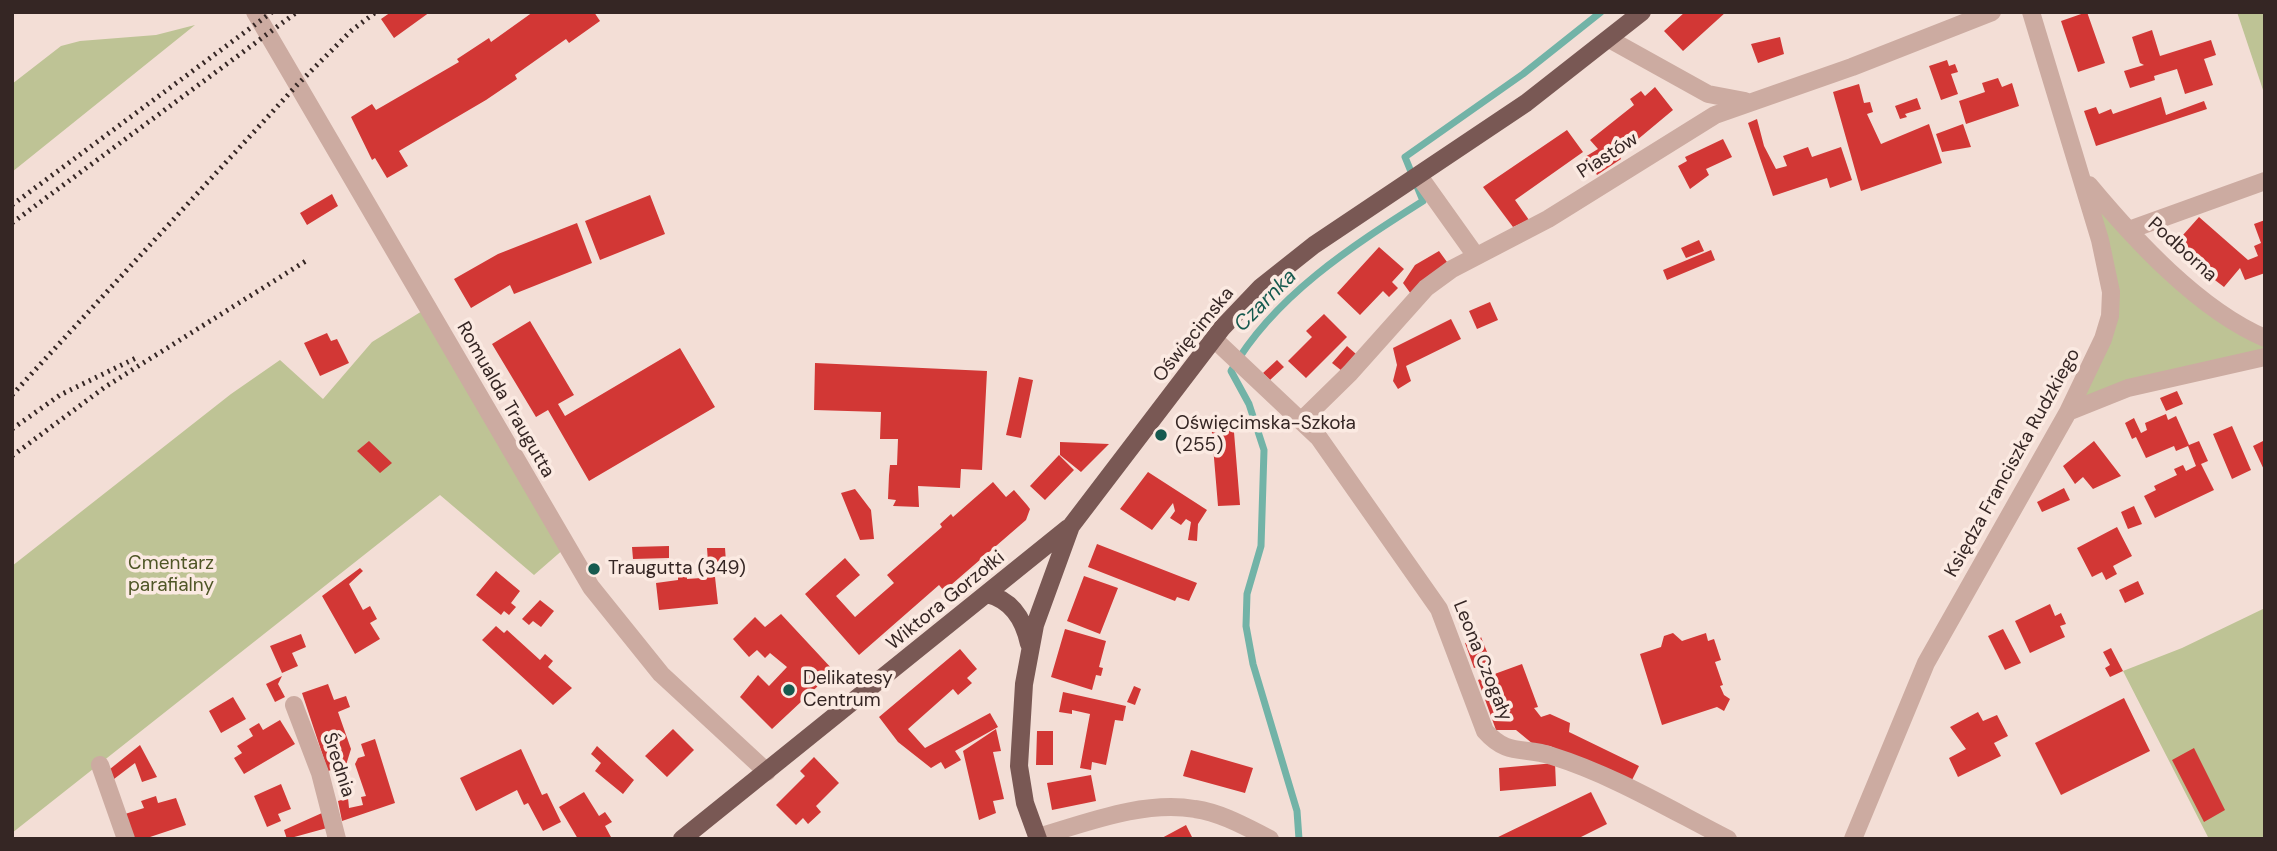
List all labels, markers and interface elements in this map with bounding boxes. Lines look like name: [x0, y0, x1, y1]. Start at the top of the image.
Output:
street label: Piastów: [1573, 128, 1643, 184]
street label: Podborna: [2143, 213, 2221, 287]
water label: Czarnka: [1229, 264, 1303, 338]
street label: Oświęcimska: [1149, 283, 1239, 387]
street label: Romualda Traugutta: [451, 318, 559, 482]
street label: Księdza Franciszka Rudzkiego: [1941, 345, 2085, 581]
place label: Oświęcimska-Szkoła (255): [1175, 413, 1356, 457]
marker: Oświęcimska-Szkoła (255): [1153, 427, 1169, 443]
street label: Wiktora Gorzołki: [882, 547, 1010, 655]
park label: Cmentarz parafialny: [128, 553, 214, 597]
place label: Traugutta (349): [608, 558, 746, 580]
marker: Traugutta (349): [586, 561, 602, 577]
street label: Leona Czogały: [1448, 598, 1516, 724]
place label: Delikatesy Centrum: [803, 668, 893, 712]
marker: Delikatesy Centrum: [781, 682, 797, 698]
street label: Średnia: [317, 730, 359, 800]

